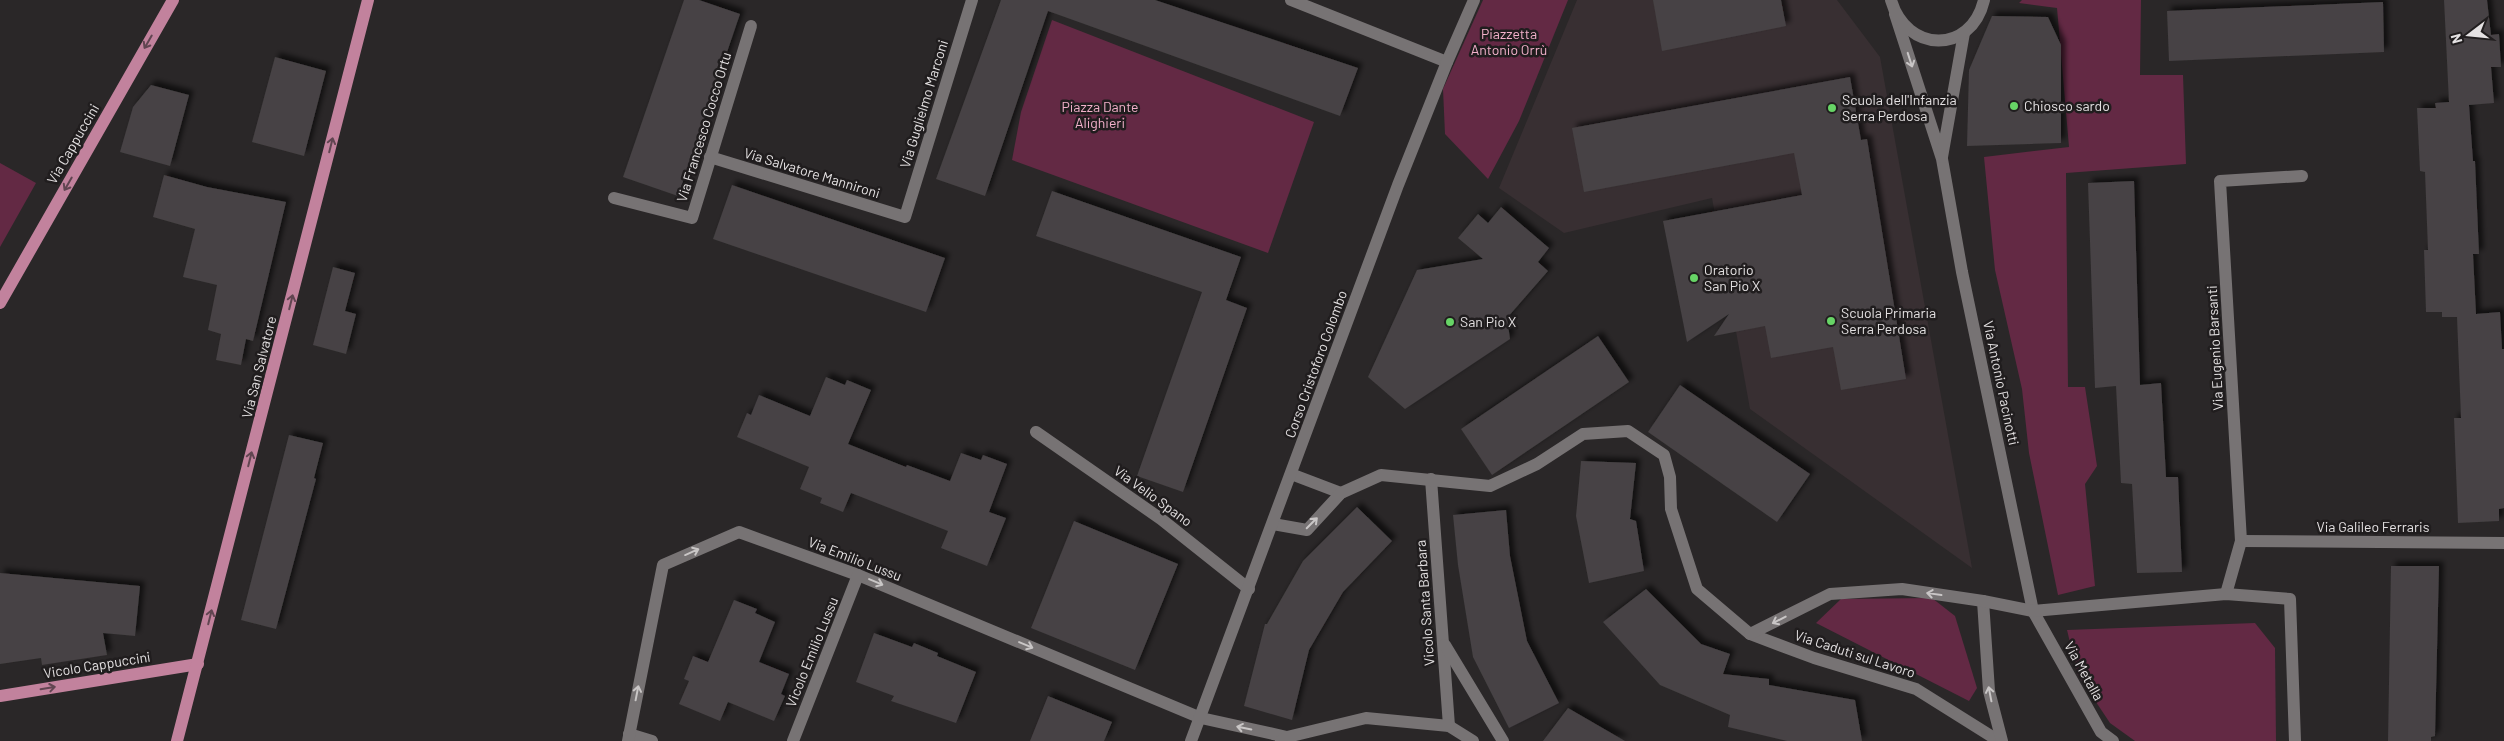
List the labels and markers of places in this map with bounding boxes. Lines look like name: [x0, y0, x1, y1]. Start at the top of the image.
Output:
place label: Scuola dell'Infanzia Serra Perdosa: [1842, 91, 1957, 124]
place label: Chiosco sardo: [2024, 97, 2110, 114]
marker: Chiosco sardo: [2008, 100, 2020, 112]
marker: Scuola dell'Infanzia Serra Perdosa: [1826, 102, 1838, 114]
place label: Oratorio San Pio X: [1704, 261, 1760, 294]
marker: Oratorio San Pio X: [1688, 272, 1700, 284]
place label: Scuola Primaria Serra Perdosa: [1841, 304, 1936, 337]
place label: San Pio X: [1460, 313, 1516, 330]
marker: Scuola Primaria Serra Perdosa: [1825, 315, 1837, 327]
marker: San Pio X: [1444, 316, 1456, 328]

